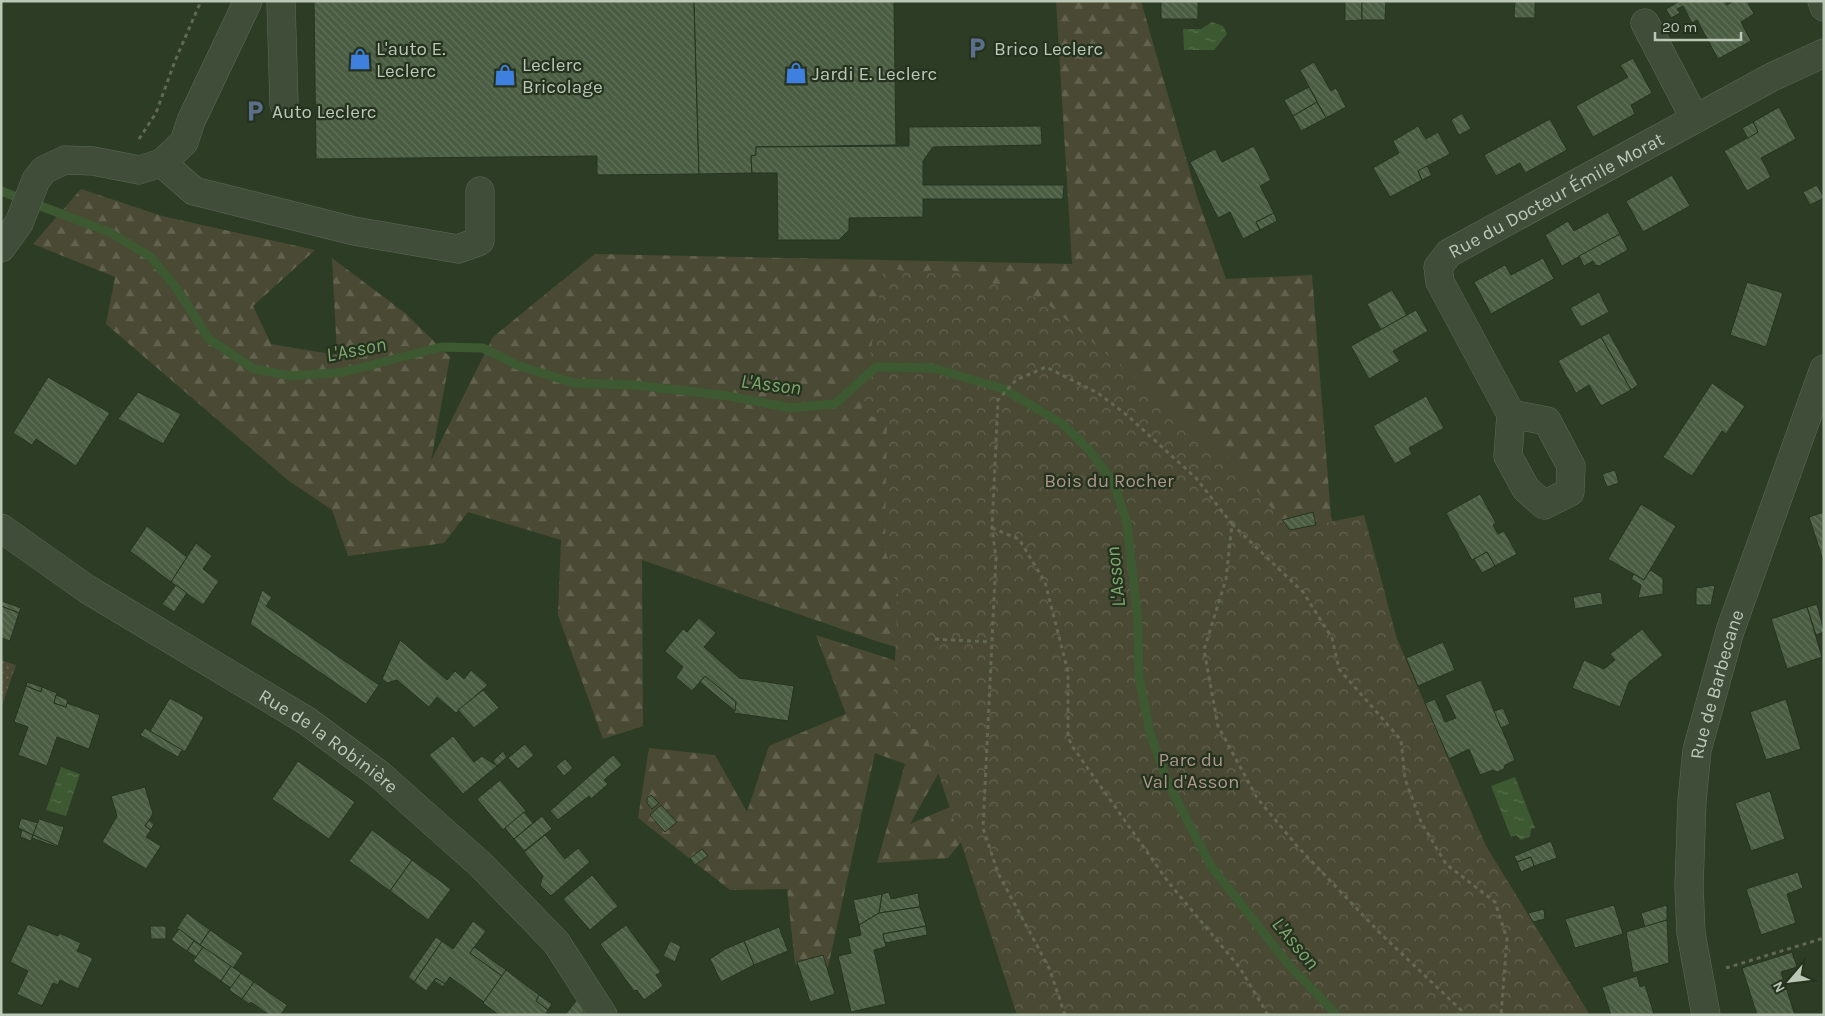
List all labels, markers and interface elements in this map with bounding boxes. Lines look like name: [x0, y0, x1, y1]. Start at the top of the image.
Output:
scale bar: [1655, 10, 1741, 42]
text: 20 m: [1662, 18, 1697, 36]
parking icon: Brico Leclerc: [964, 35, 990, 61]
place label: L'auto E. Leclerc: [376, 38, 446, 82]
place label: Brico Leclerc: [994, 38, 1103, 60]
shop icon: L'auto E. Leclerc: [347, 46, 373, 72]
place label: Leclerc Bricolage: [522, 54, 603, 98]
shop icon: Jardi E. Leclerc: [783, 60, 809, 86]
shop icon: Leclerc Bricolage: [492, 62, 518, 88]
place label: Jardi E. Leclerc: [812, 63, 937, 85]
parking icon: Auto Leclerc: [242, 98, 268, 124]
place label: Auto Leclerc: [272, 101, 377, 123]
street label: Rue du Docteur Émile Morat: [1445, 128, 1668, 263]
water label: L'Asson: [324, 332, 388, 367]
water label: L'Asson: [739, 369, 803, 400]
park label: Bois du Rocher: [1044, 470, 1174, 492]
water label: L'Asson: [1101, 546, 1130, 608]
street label: Rue de Barbecane: [1686, 607, 1749, 760]
street label: Rue de la Robinière: [255, 685, 402, 798]
park label: Parc du Val d'Asson: [1143, 749, 1239, 793]
water label: L'Asson: [1267, 913, 1324, 974]
north arrow: [1765, 956, 1815, 1006]
text: N: [1769, 978, 1789, 995]

